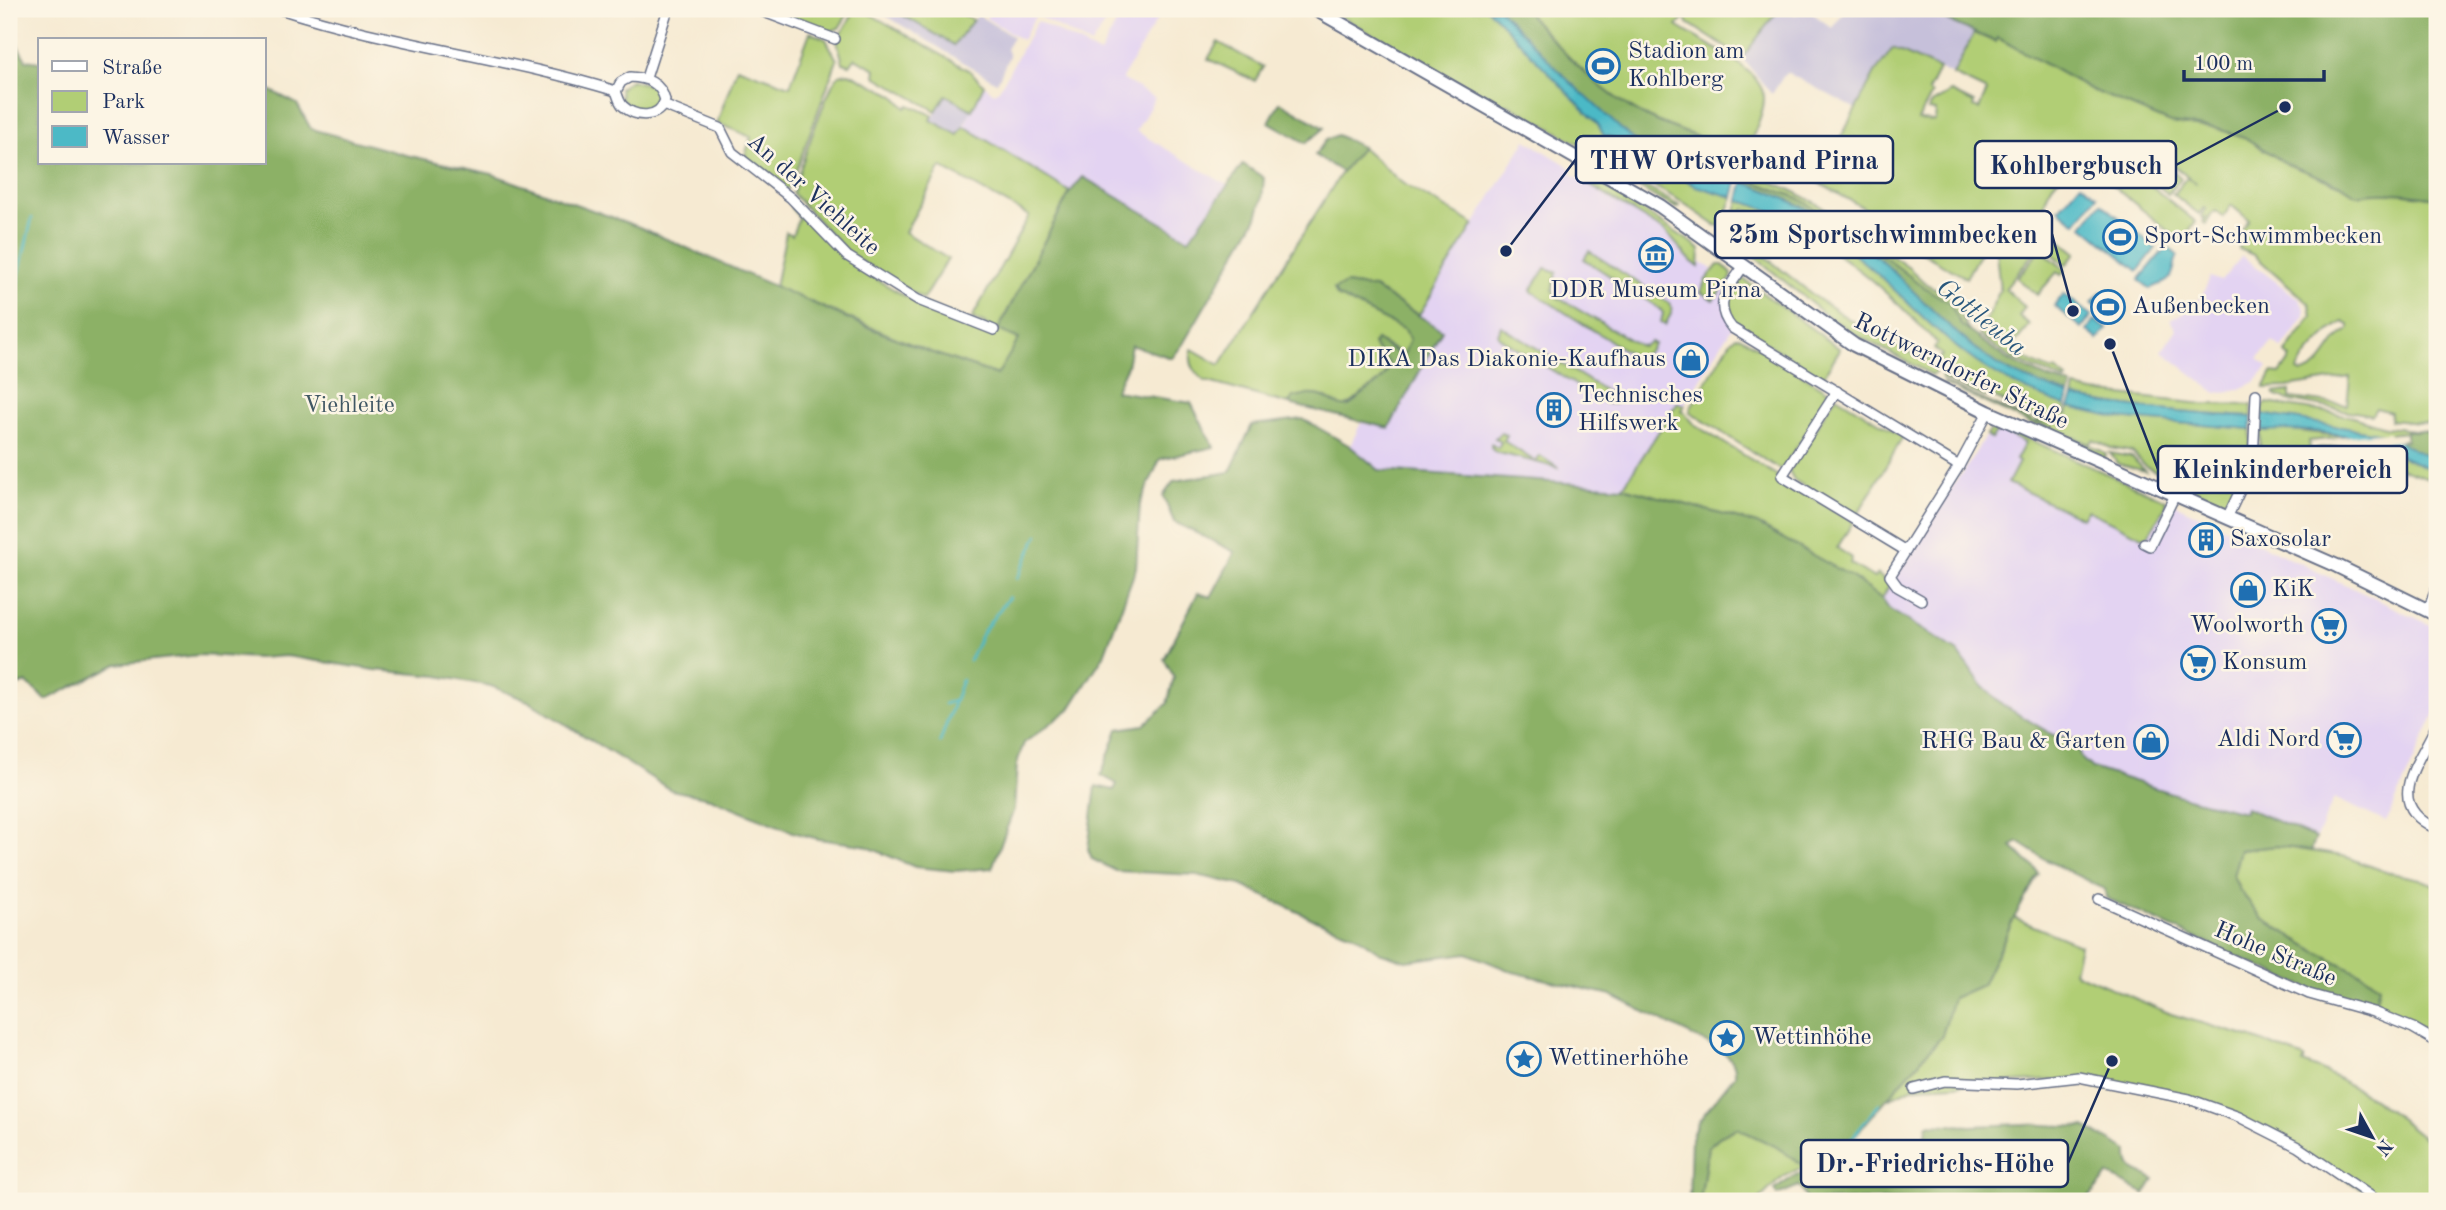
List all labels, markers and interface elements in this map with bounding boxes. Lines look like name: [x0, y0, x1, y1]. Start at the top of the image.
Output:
legend: [38, 38, 266, 164]
scale bar: [2184, 38, 2324, 82]
place label: Stadion am Kohlberg: [1628, 40, 1745, 92]
sports icon: Stadion am Kohlberg: [1584, 47, 1622, 85]
text: 100 m: [2194, 54, 2253, 75]
text: Straße: [102, 58, 162, 79]
text: Park: [102, 92, 145, 113]
text: Wasser: [102, 128, 170, 149]
street label: An der Viehleite: [742, 129, 884, 261]
callout: THW Ortsverband Pirna: [1576, 136, 1893, 183]
callout: Kohlbergbusch: [1975, 141, 2176, 188]
text: THW Ortsverband Pirna: [1589, 149, 1879, 175]
text: Kohlbergbusch: [1989, 154, 2163, 180]
callout: 25m Sportschwimmbecken: [1715, 211, 2052, 258]
sports icon: Sport-Schwimmbecken: [2101, 218, 2139, 256]
text: 25m Sportschwimmbecken: [1728, 223, 2038, 249]
place label: Sport-Schwimmbecken: [2144, 225, 2382, 249]
museum icon: DDR Museum Pirna: [1637, 236, 1675, 274]
water label: Gottleuba: [1931, 274, 2031, 362]
place label: DDR Museum Pirna: [1550, 279, 1762, 303]
sports icon: Außenbecken: [2089, 288, 2127, 326]
place label: Außenbecken: [2132, 295, 2270, 319]
street label: Rottwerndorfer Straße: [1850, 310, 2072, 434]
shop icon: DIKA Das Diakonie-Kaufhaus: [1672, 341, 1710, 379]
place label: DIKA Das Diakonie-Kaufhaus: [1347, 348, 1666, 372]
place label: Technisches Hilfswerk: [1578, 384, 1703, 436]
building icon: Technisches Hilfswerk: [1535, 391, 1573, 429]
park label: Viehleite: [303, 394, 395, 418]
callout: Kleinkinderbereich: [2158, 446, 2407, 493]
text: Kleinkinderbereich: [2172, 458, 2392, 484]
building icon: Saxosolar: [2187, 521, 2225, 559]
place label: Saxosolar: [2230, 528, 2331, 552]
shop icon: KiK: [2229, 571, 2267, 609]
place label: KiK: [2272, 578, 2315, 602]
supermarket icon: Woolworth: [2310, 607, 2348, 645]
place label: Woolworth: [2190, 614, 2304, 638]
supermarket icon: Konsum: [2179, 644, 2217, 682]
place label: Konsum: [2222, 651, 2307, 675]
supermarket icon: Aldi Nord: [2325, 721, 2363, 759]
shop icon: RHG Bau & Garten: [2132, 723, 2170, 761]
place label: Aldi Nord: [2217, 728, 2320, 752]
place label: RHG Bau & Garten: [1921, 730, 2126, 754]
street label: Hohe Straße: [2210, 919, 2340, 991]
place icon: Wettinhöhe: [1708, 1019, 1746, 1057]
place label: Wettinhöhe: [1752, 1026, 1872, 1050]
place icon: Wettinerhöhe: [1505, 1040, 1543, 1078]
place label: Wettinerhöhe: [1548, 1047, 1689, 1071]
north arrow: [2338, 1102, 2408, 1172]
text: N: [2371, 1135, 2395, 1158]
callout: Dr.-Friedrichs-Höhe: [1801, 1140, 2068, 1187]
text: Dr.-Friedrichs-Höhe: [1815, 1152, 2055, 1178]

